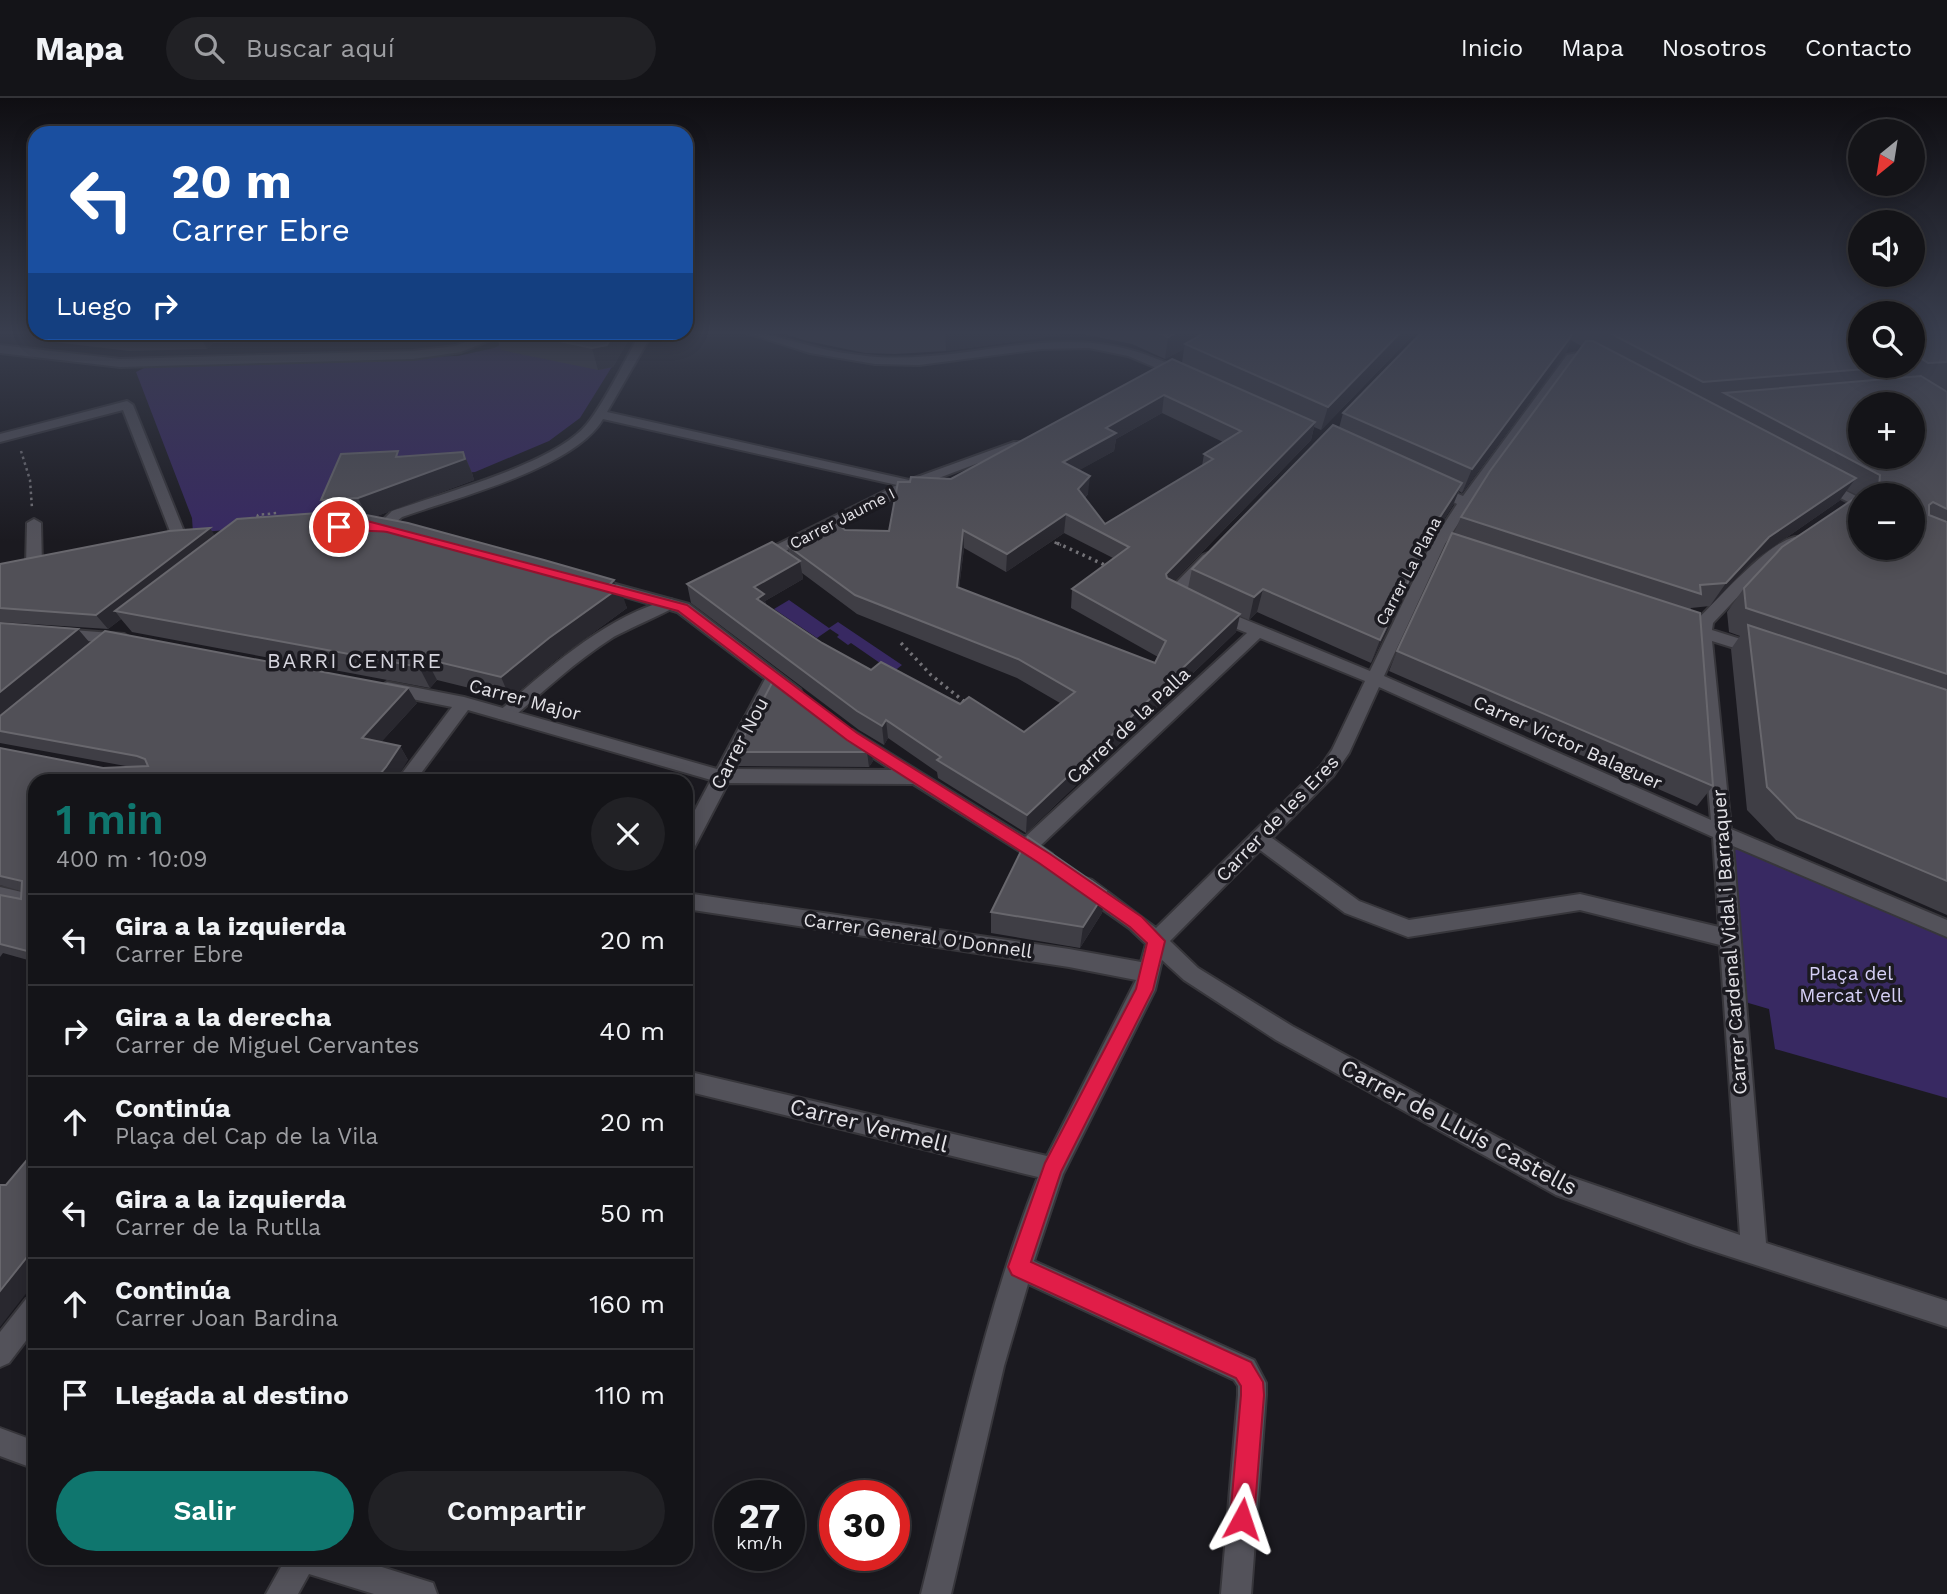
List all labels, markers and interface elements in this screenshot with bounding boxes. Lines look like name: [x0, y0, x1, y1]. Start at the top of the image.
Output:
search box: [166, 17, 656, 80]
text: Mapa: [35, 29, 124, 68]
icon: search: [190, 29, 228, 67]
text: Buscar aquí: [246, 33, 395, 63]
text: Inicio: [1461, 34, 1523, 62]
text: Mapa: [1561, 34, 1624, 62]
text: Nosotros: [1662, 34, 1767, 62]
text: Contacto: [1805, 34, 1912, 62]
north arrow: [1848, 119, 1925, 196]
map controls: [1848, 119, 1925, 560]
text: 20 m: [171, 152, 292, 210]
icon: left: [56, 154, 147, 245]
button: sound: [1848, 210, 1925, 287]
text: Carrer Ebre: [171, 211, 350, 249]
icon: right: [146, 287, 184, 325]
text: Luego: [56, 291, 132, 321]
button: search: [1848, 301, 1925, 378]
button: +: [1848, 392, 1925, 469]
button: −: [1848, 483, 1925, 560]
street label: Carrer Jaume I: [786, 484, 898, 553]
pin: [309, 497, 369, 557]
icon: arrive: [320, 508, 358, 546]
street label: Carrer La Plana: [1372, 514, 1445, 629]
district label: BARRI CENTRE: [267, 648, 443, 673]
street label: Carrer de la Palla: [1062, 662, 1195, 788]
street label: Carrer Major: [466, 674, 584, 726]
street label: Carrer Victor Balaguer: [1470, 690, 1666, 795]
street label: Carrer Nou: [706, 693, 773, 793]
street label: Carrer de les Eres: [1211, 750, 1344, 886]
street label: Carrer Cardenal Vidal i Barraquer: [1707, 788, 1752, 1095]
text: 1 min: [56, 795, 164, 844]
button: close: [591, 797, 665, 871]
text: 400 m · 10:09: [56, 846, 207, 873]
street label: Carrer General O'Donnell: [802, 908, 1034, 963]
text: Gira a la izquierda: [115, 911, 346, 941]
icon: left: [56, 921, 94, 959]
text: 20 m: [600, 925, 665, 955]
text: Carrer Ebre: [115, 941, 244, 968]
park label: Plaça del Mercat Vell: [1799, 962, 1903, 1007]
text: Gira a la derecha: [115, 1002, 331, 1032]
icon: right: [56, 1012, 94, 1050]
text: 40 m: [599, 1016, 665, 1046]
text: Carrer de Miguel Cervantes: [115, 1032, 419, 1059]
street label: Carrer de Lluís Castells: [1336, 1054, 1582, 1201]
text: Continúa: [115, 1093, 231, 1123]
street label: Carrer Vermell: [787, 1093, 951, 1158]
icon: ahead: [56, 1103, 94, 1141]
text: 20 m: [600, 1107, 665, 1137]
text: Plaça del Cap de la Vila: [115, 1123, 378, 1150]
text: Gira a la izquierda: [115, 1184, 346, 1214]
icon: left: [56, 1194, 94, 1232]
text: 50 m: [600, 1198, 665, 1228]
text: Carrer de la Rutlla: [115, 1214, 321, 1241]
text: Continúa: [115, 1275, 231, 1305]
icon: ahead: [56, 1285, 94, 1323]
text: 160 m: [589, 1289, 665, 1319]
text: Carrer Joan Bardina: [115, 1305, 338, 1332]
icon: arrive: [56, 1376, 94, 1414]
text: Llegada al destino: [115, 1380, 349, 1410]
text: 110 m: [595, 1380, 665, 1410]
button: Salir: [56, 1471, 354, 1551]
button: Compartir: [368, 1471, 665, 1551]
speed limit sign: 30: [819, 1480, 910, 1571]
position arrow: [1205, 1482, 1279, 1556]
text: 27: [739, 1495, 780, 1537]
text: km/h: [736, 1532, 783, 1553]

